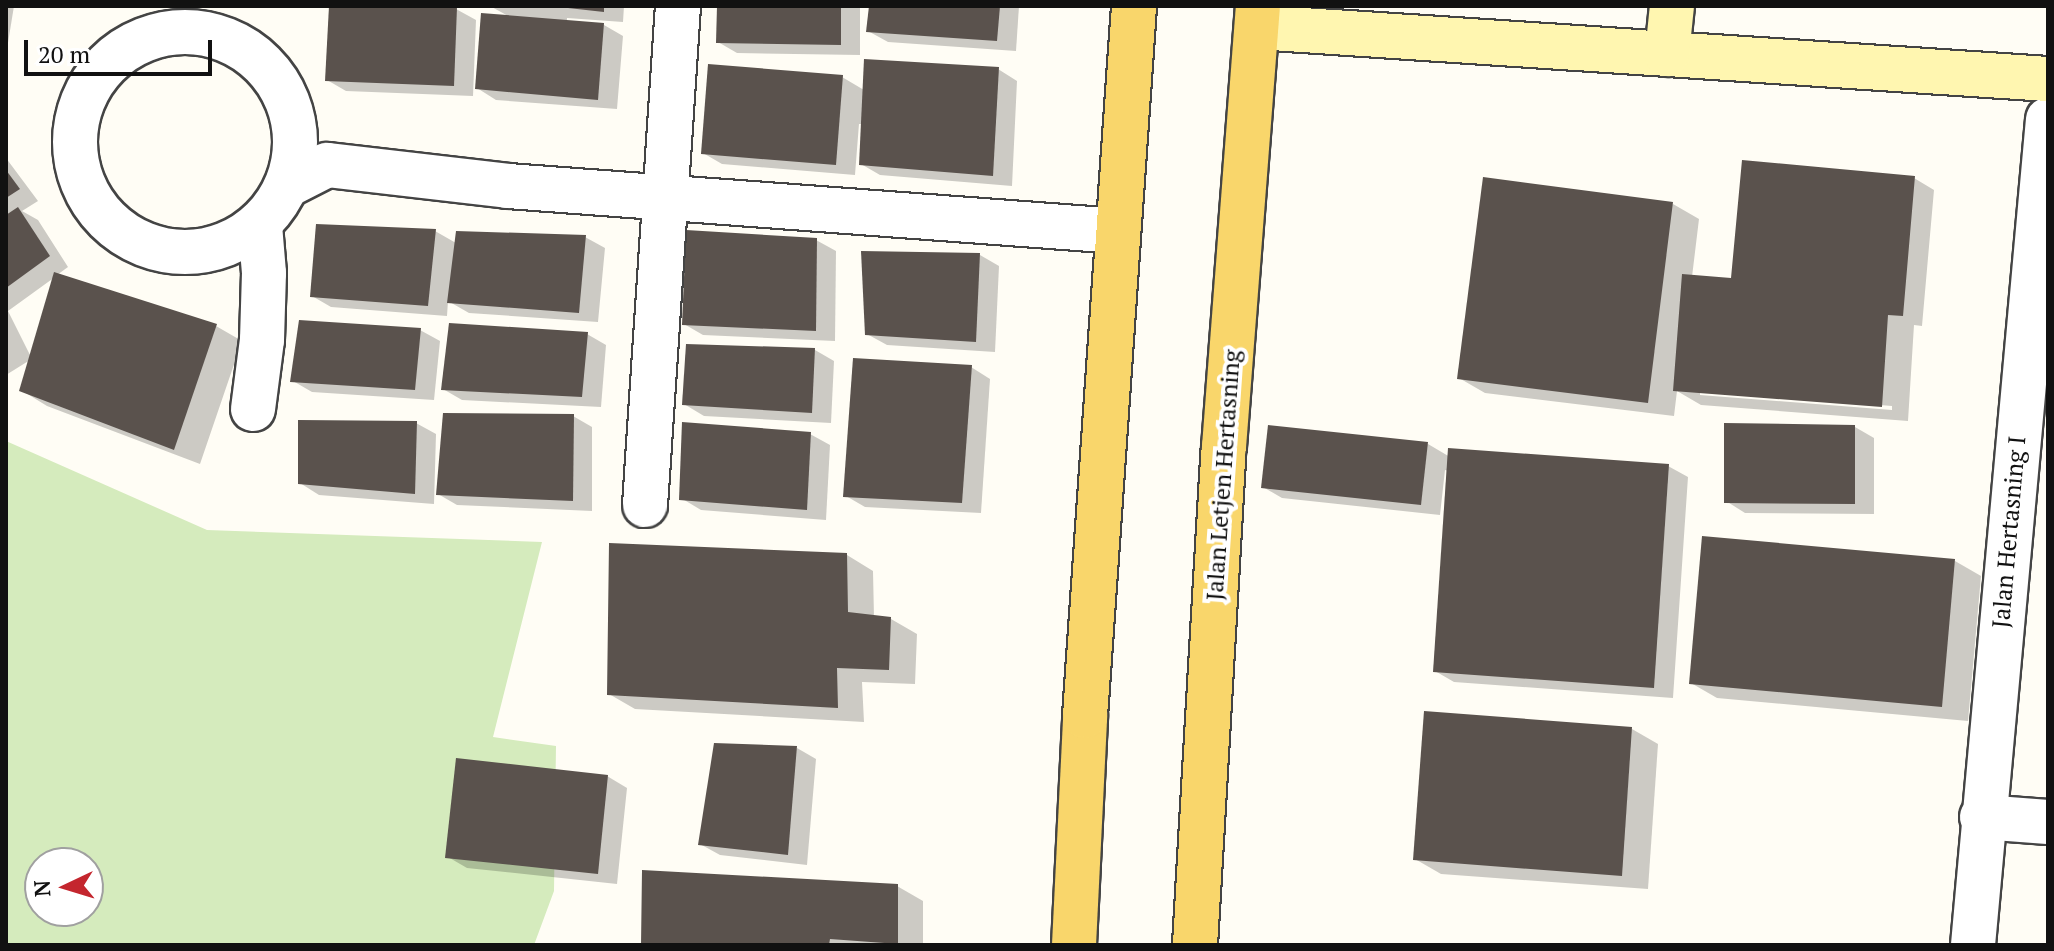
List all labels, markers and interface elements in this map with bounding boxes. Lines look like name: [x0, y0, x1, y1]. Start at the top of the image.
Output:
scale bar: [28, 24, 216, 74]
text: 20 m: [38, 38, 90, 70]
street label: Jalan Letjen Hertasning: [1200, 349, 1246, 601]
street label: Jalan Hertasning I: [1986, 435, 2032, 629]
north arrow: [24, 847, 104, 927]
text: N: [27, 879, 57, 898]

